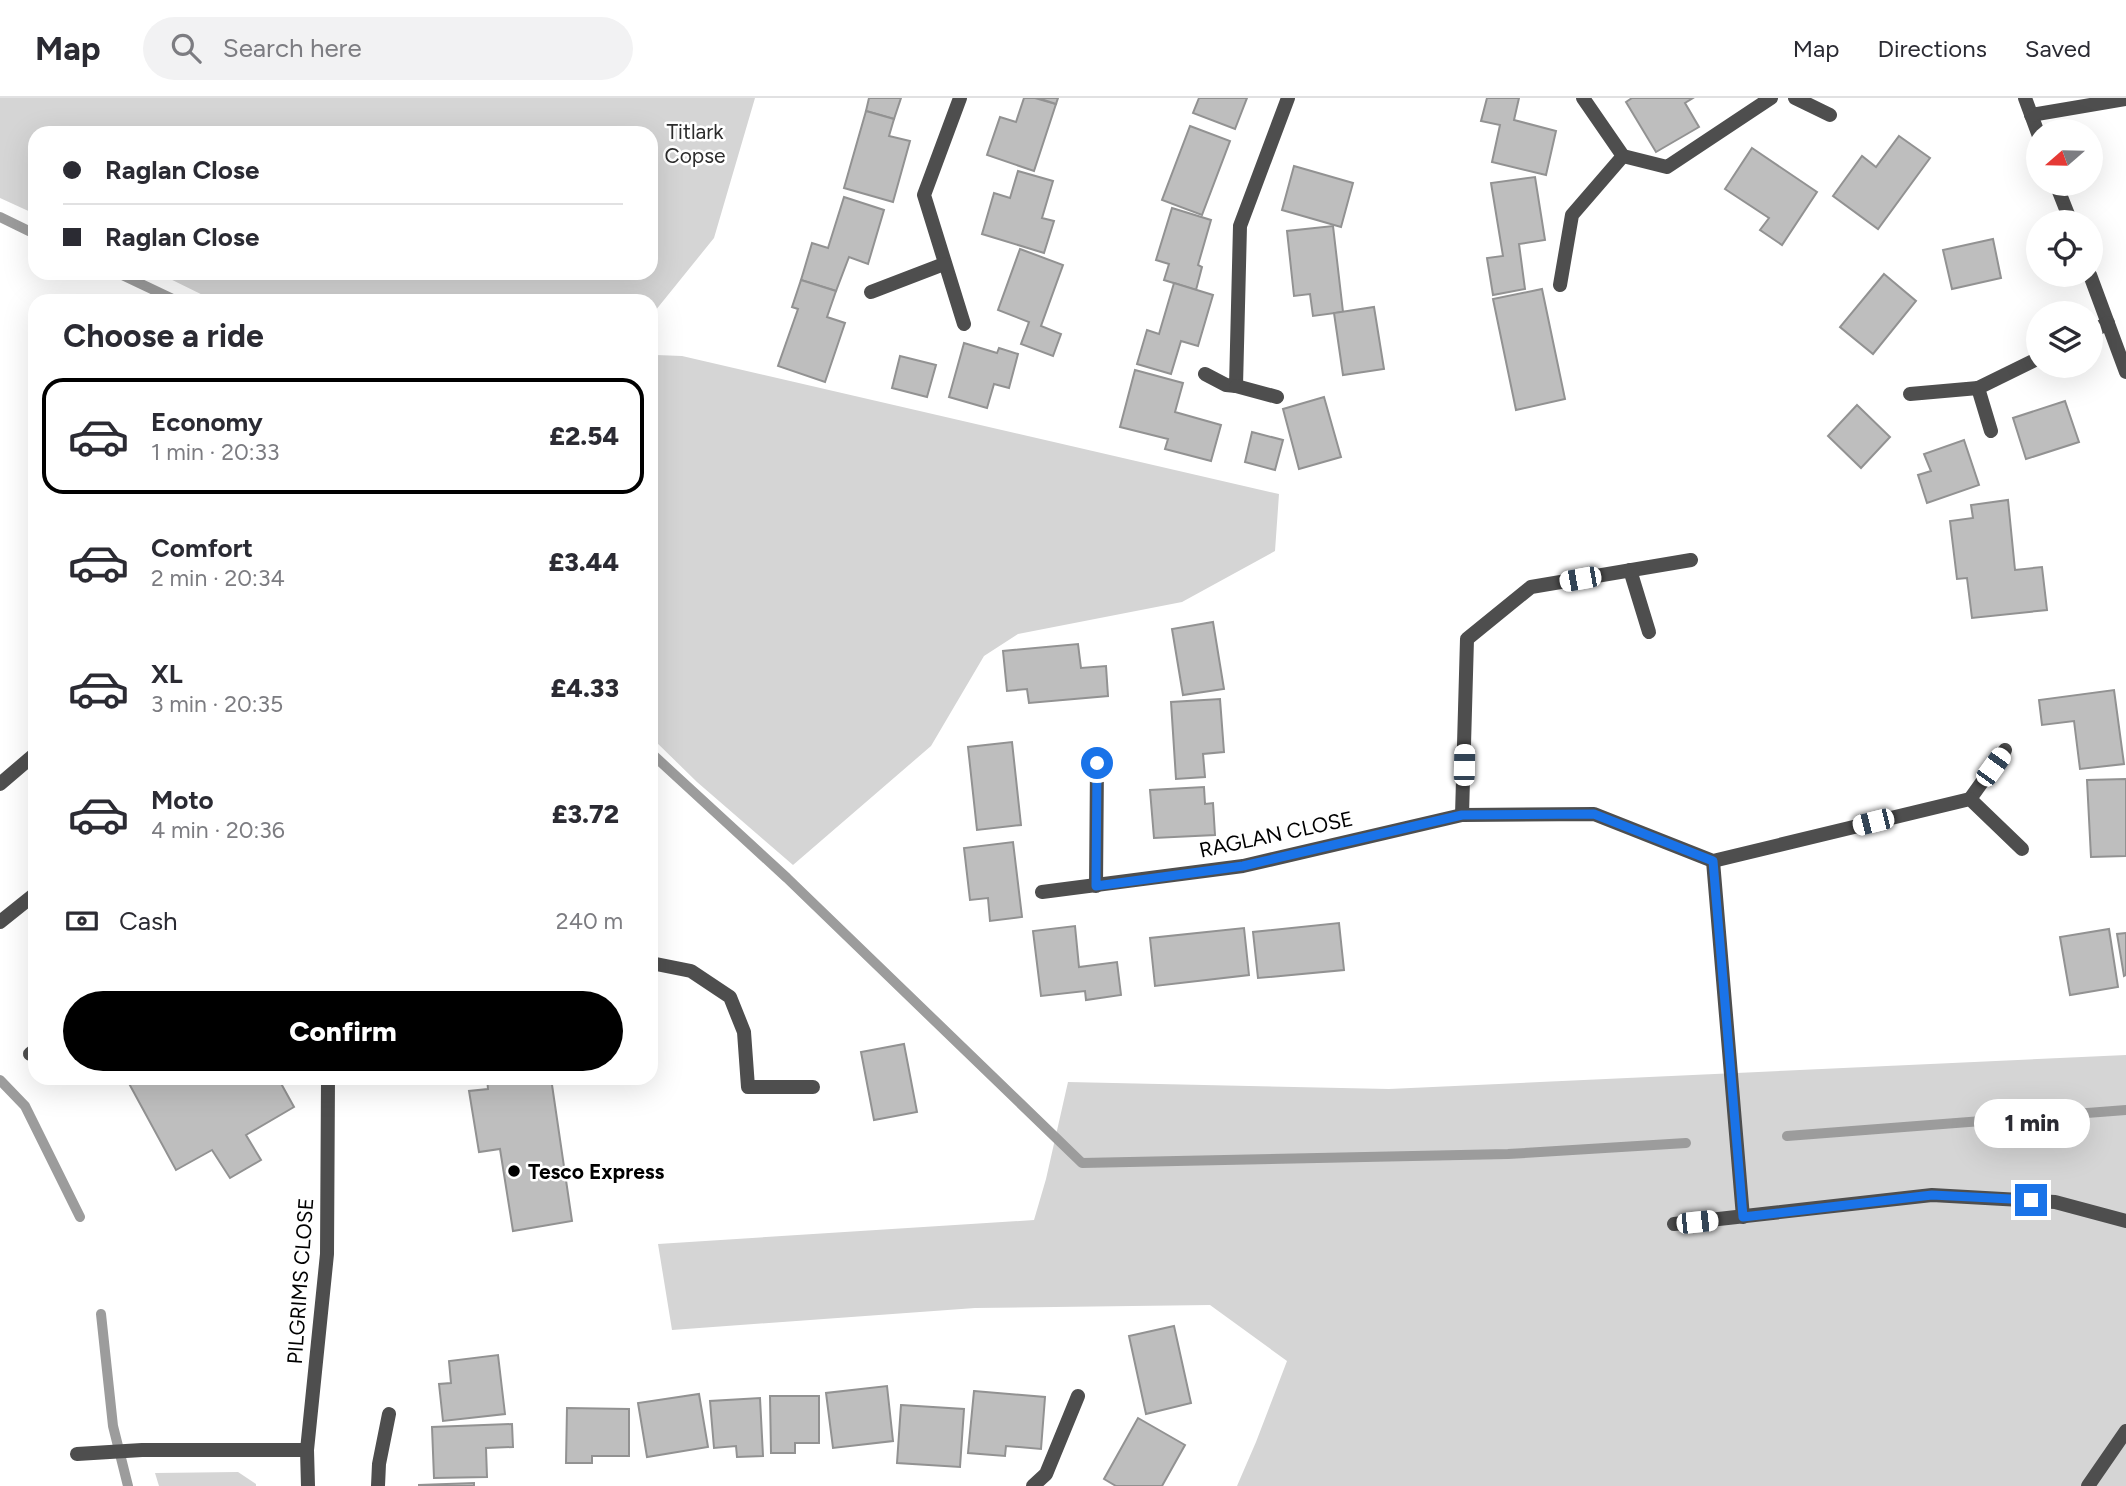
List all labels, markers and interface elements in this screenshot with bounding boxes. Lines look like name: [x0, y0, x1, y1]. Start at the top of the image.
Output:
search box: [143, 17, 633, 80]
text: Map: [35, 29, 101, 68]
icon: search: [167, 29, 205, 67]
text: Search here: [223, 32, 362, 64]
text: Map: [1793, 34, 1839, 63]
text: Directions: [1877, 34, 1987, 63]
text: Saved: [2025, 34, 2091, 63]
park label: Titlark Copse: [665, 119, 725, 168]
north arrow: [2026, 119, 2104, 196]
map controls: [2026, 119, 2103, 378]
text: Raglan Close: [105, 154, 259, 186]
button: locate: [2026, 210, 2103, 287]
text: Raglan Close: [105, 221, 259, 253]
button: layers: [2026, 301, 2103, 378]
text: Choose a ride: [63, 317, 264, 355]
icon: car: [67, 405, 130, 468]
text: Economy: [151, 406, 263, 438]
text: £2.54: [549, 420, 619, 452]
text: 1 min · 20:33: [151, 438, 280, 466]
icon: car: [67, 531, 130, 594]
text: Comfort: [151, 532, 253, 564]
text: £3.44: [549, 546, 619, 578]
text: 2 min · 20:34: [151, 564, 285, 592]
car: [1558, 565, 1603, 593]
icon: car: [67, 657, 130, 720]
text: XL: [151, 658, 183, 690]
text: £4.33: [551, 672, 619, 704]
text: 3 min · 20:35: [151, 690, 283, 718]
car: [1454, 744, 1475, 786]
car: [1973, 744, 2014, 790]
route start: [1081, 747, 1113, 779]
icon: car: [67, 783, 130, 846]
text: Moto: [151, 784, 214, 816]
text: £3.72: [552, 798, 619, 830]
street label: RAGLAN CLOSE: [1197, 805, 1355, 863]
car: [1851, 807, 1896, 837]
text: 4 min · 20:36: [151, 816, 285, 844]
icon: cash: [63, 902, 101, 940]
text: Cash: [119, 905, 178, 937]
text: 240 m: [556, 907, 623, 935]
button: Confirm: [63, 991, 623, 1071]
callout: 1 min: [1973, 1098, 2089, 1148]
text: 1 min: [2005, 1109, 2059, 1137]
place label: Tesco Express: [528, 1159, 665, 1184]
marker: Tesco Express: [506, 1163, 522, 1179]
route end: [2015, 1184, 2047, 1216]
street label: PILGRIMS CLOSE: [282, 1197, 318, 1365]
car: [1676, 1209, 1719, 1235]

